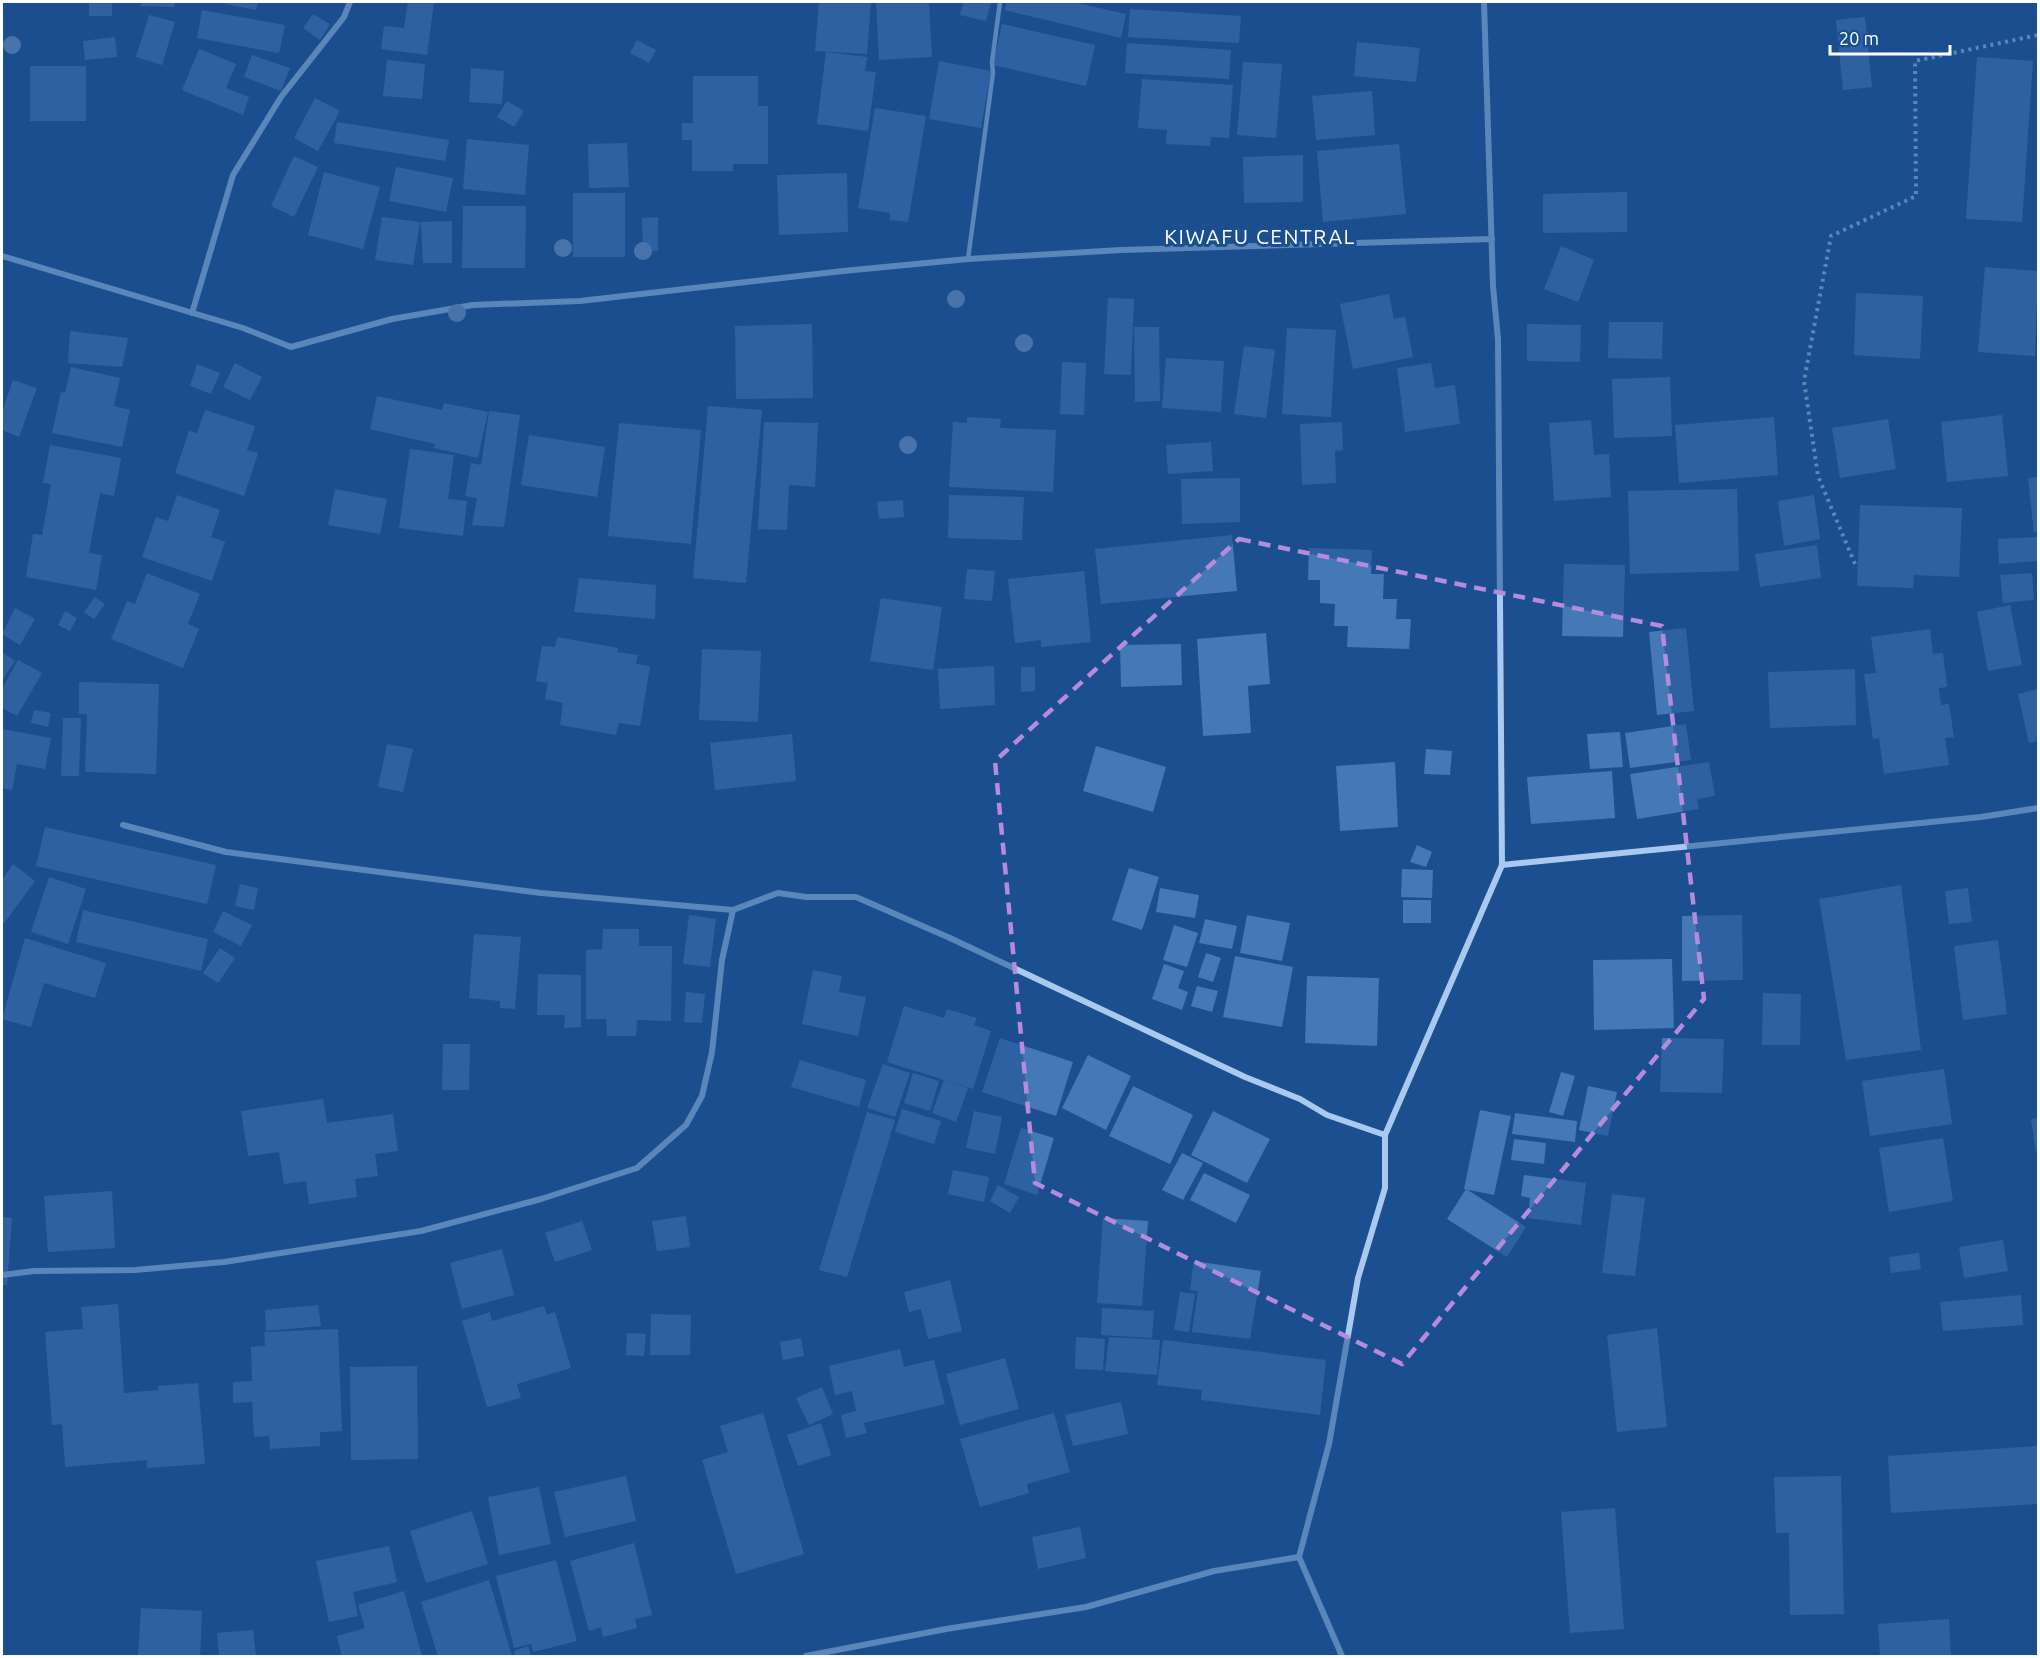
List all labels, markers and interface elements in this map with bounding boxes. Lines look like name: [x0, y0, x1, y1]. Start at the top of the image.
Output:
scale bar: [1830, 18, 1950, 56]
text: 20 m: [1839, 28, 1879, 48]
district label: KIWAFU CENTRAL: [1164, 224, 1356, 248]

